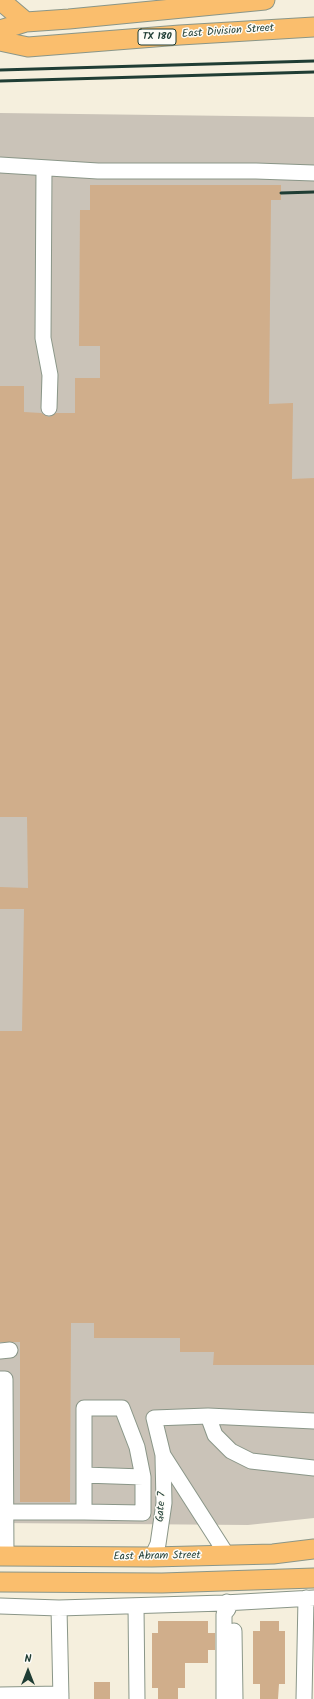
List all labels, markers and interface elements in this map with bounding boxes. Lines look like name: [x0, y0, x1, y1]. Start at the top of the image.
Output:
street label: East Division Street: [181, 22, 275, 42]
road number: TX 180: [138, 29, 176, 45]
street label: Gate 7: [154, 1491, 170, 1523]
street label: East Abram Street: [113, 1550, 201, 1564]
text: N: [25, 1650, 31, 1668]
north arrow: [8, 1651, 48, 1691]

